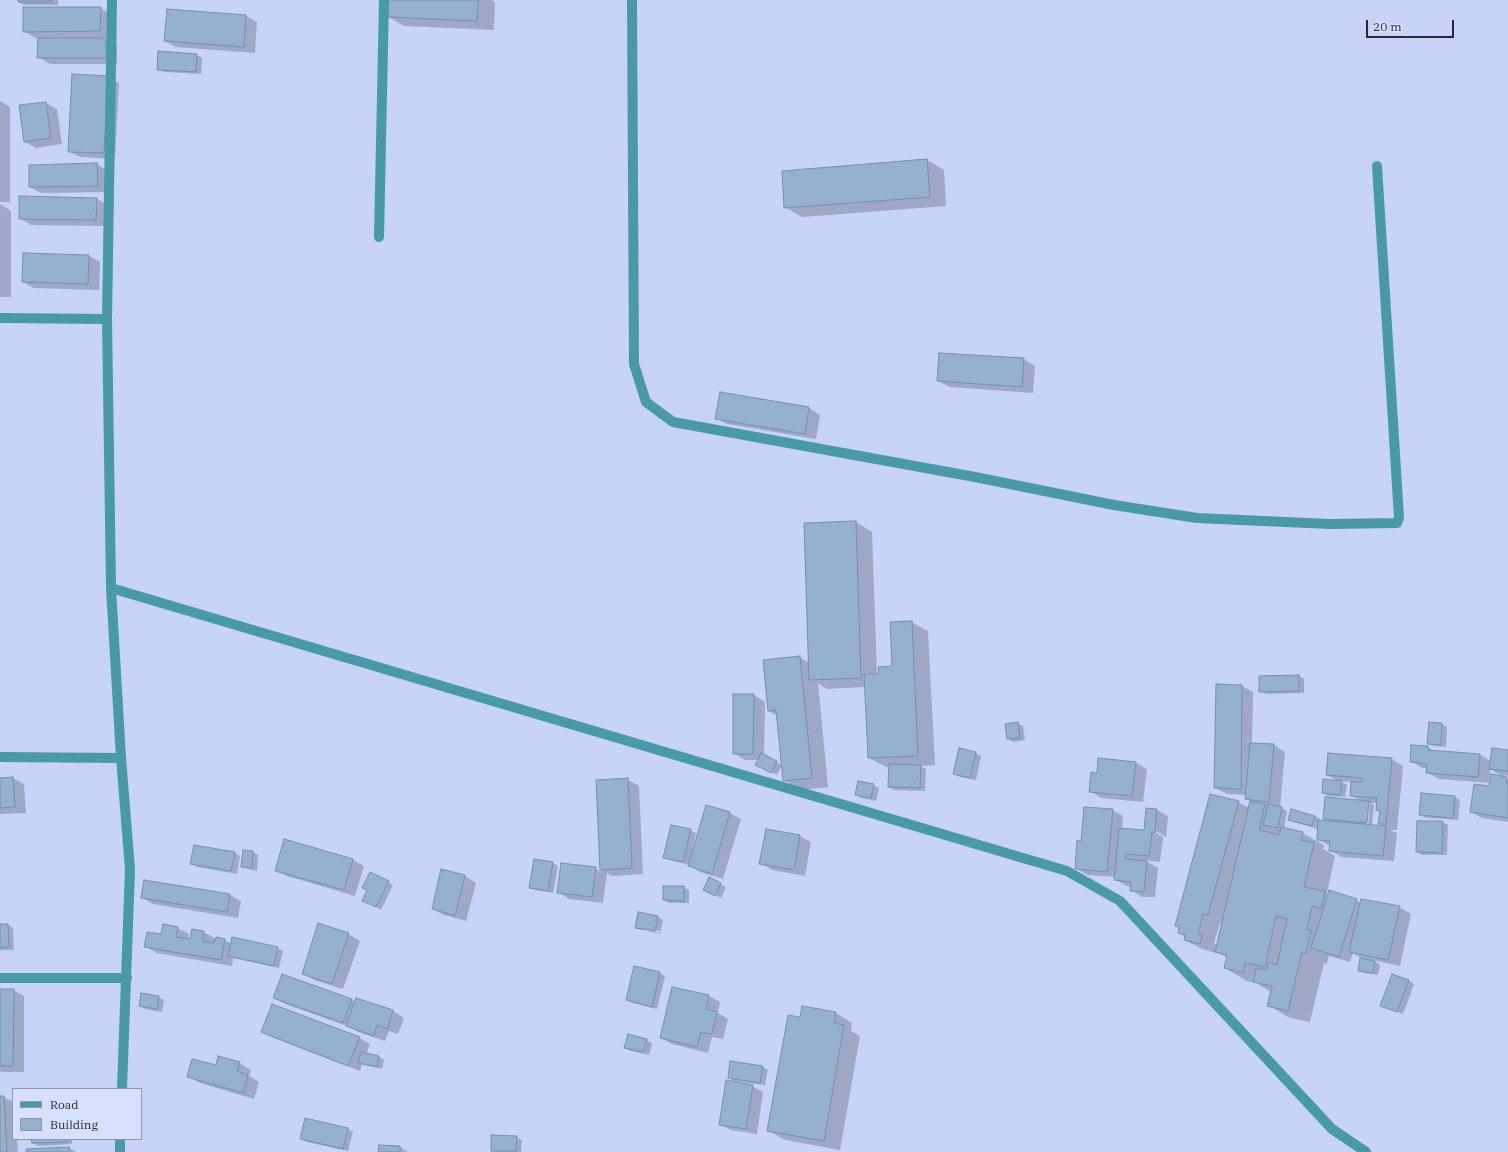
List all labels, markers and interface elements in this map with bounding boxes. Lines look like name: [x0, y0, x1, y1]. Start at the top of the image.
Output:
scale bar: [1368, 12, 1456, 38]
text: 20 m: [1373, 19, 1402, 34]
legend: [12, 1088, 142, 1140]
text: Road: [50, 1097, 79, 1112]
text: Building: [50, 1117, 98, 1132]

